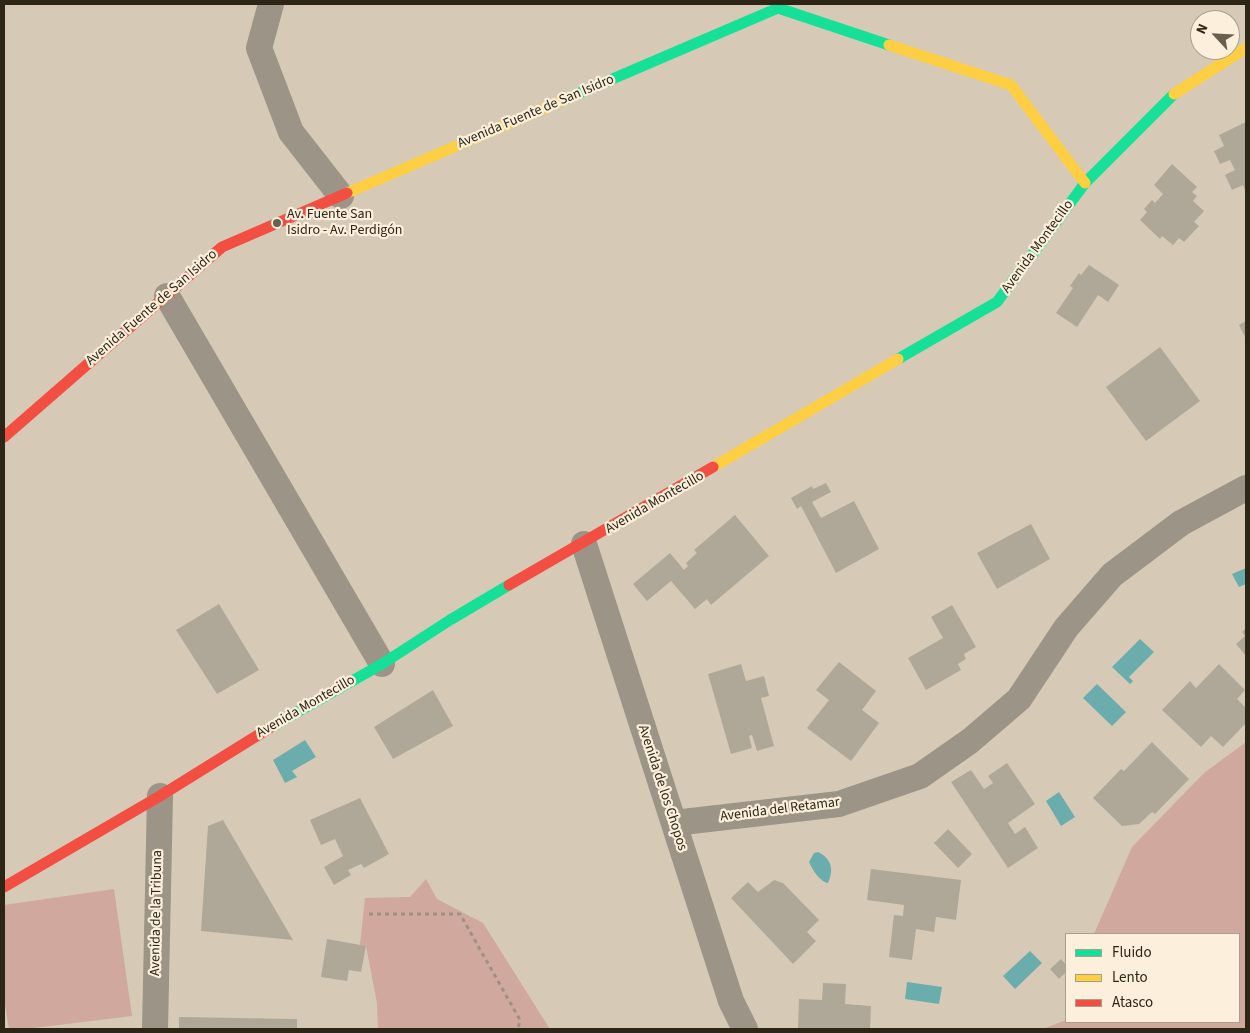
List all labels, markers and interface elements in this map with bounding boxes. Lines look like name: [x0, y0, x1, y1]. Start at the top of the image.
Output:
north arrow: [1190, 10, 1240, 60]
text: N: [1191, 21, 1213, 38]
street label: Avenida Fuente de San Isidro: [455, 71, 617, 153]
street label: Avenida Montecillo: [999, 197, 1077, 297]
place label: Av. Fuente San Isidro - Av. Perdigón: [287, 207, 402, 240]
marker: Av. Fuente San Isidro - Av. Perdigón: [271, 217, 283, 229]
street label: Avenida Fuente de San Isidro: [83, 246, 221, 370]
street label: Avenida Montecillo: [603, 468, 707, 538]
street label: Avenida Montecillo: [254, 672, 358, 742]
street label: Avenida de los Chopos: [634, 723, 690, 853]
street label: Avenida del Retamar: [719, 794, 841, 826]
street label: Avenida de la Tribuna: [148, 850, 166, 976]
legend: [1065, 933, 1240, 1023]
text: Fluido: [1112, 942, 1152, 963]
text: Lento: [1112, 967, 1148, 988]
text: Atasco: [1112, 992, 1153, 1013]

